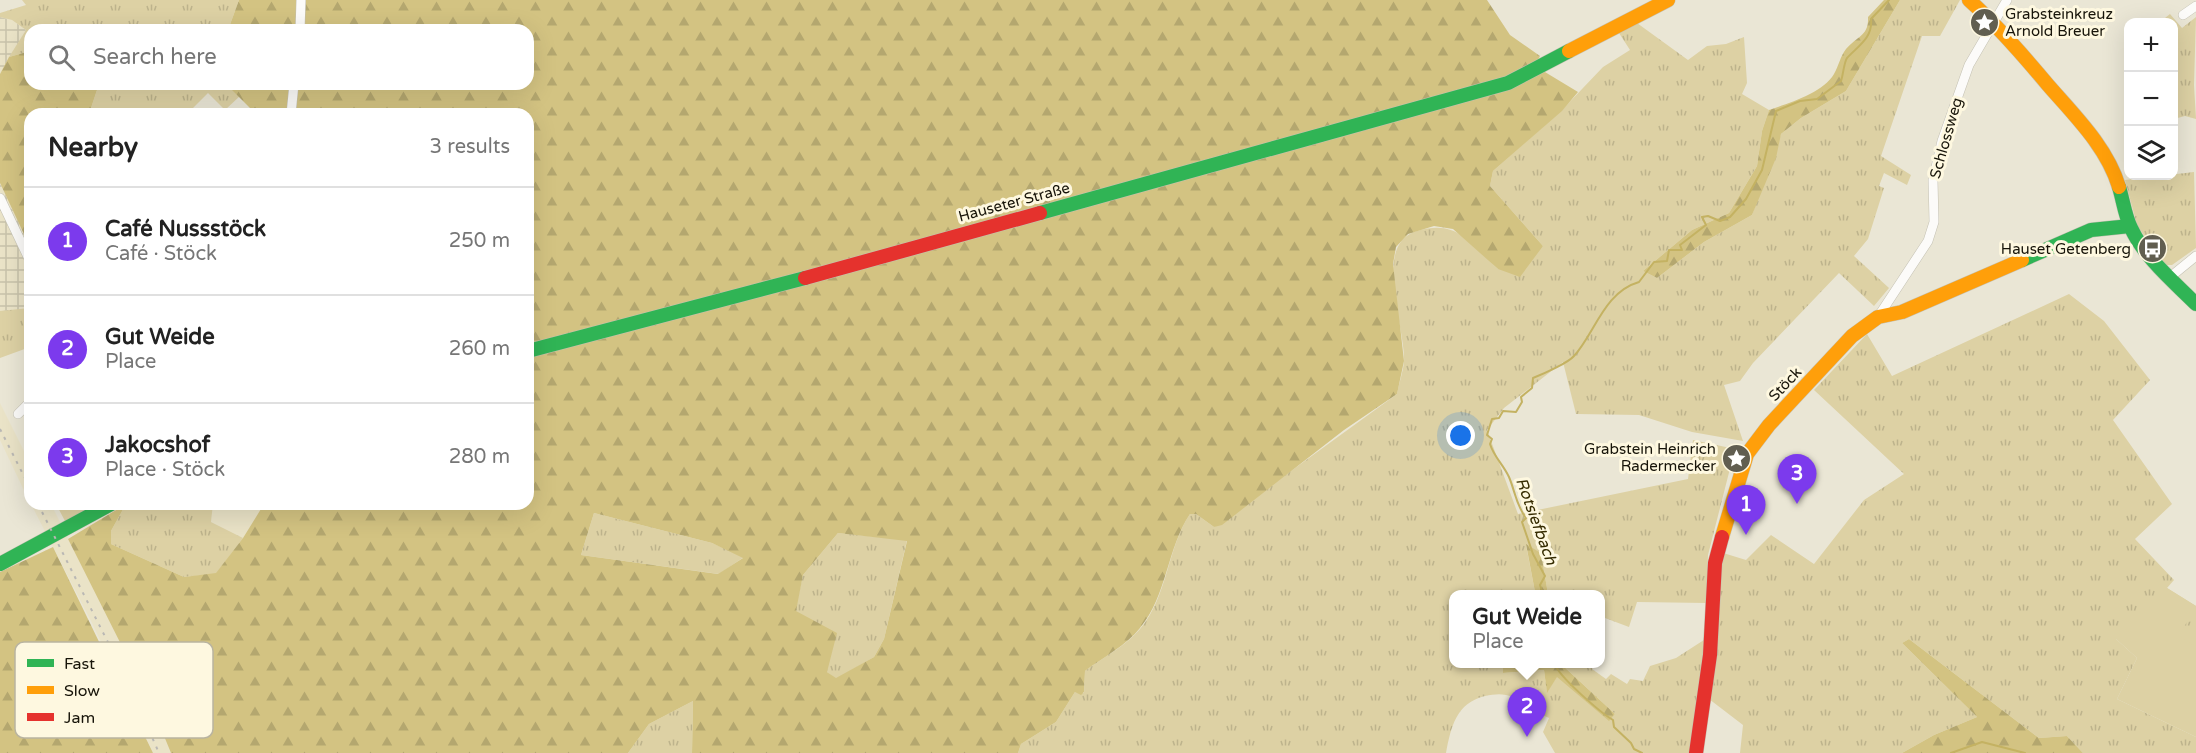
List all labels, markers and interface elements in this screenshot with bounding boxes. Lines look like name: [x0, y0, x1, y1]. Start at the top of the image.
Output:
place label: Grabsteinkreuz Arnold Breuer: [2005, 5, 2113, 40]
place icon: Grabsteinkreuz Arnold Breuer: [1968, 7, 2000, 39]
map controls: [2124, 18, 2178, 180]
button: +: [2124, 18, 2178, 72]
search box: [24, 24, 534, 90]
icon: search: [45, 41, 78, 74]
text: Search here: [93, 44, 217, 70]
button: −: [2124, 72, 2178, 126]
street label: Schlossweg: [1926, 95, 1966, 181]
button: layers: [2124, 126, 2178, 180]
text: Nearby: [48, 132, 138, 163]
text: 3 results: [430, 135, 510, 159]
street label: Hauseter Straße: [956, 178, 1072, 226]
text: Café Nussstöck: [105, 216, 266, 242]
text: 1: [61, 229, 74, 253]
text: 250 m: [449, 229, 510, 253]
bus stop icon: Hauset Getenberg: [2136, 233, 2168, 265]
place label: Hauset Getenberg: [2001, 240, 2131, 258]
text: Café · Stöck: [105, 242, 217, 266]
text: Gut Weide: [105, 324, 215, 350]
text: 2: [61, 337, 74, 361]
text: 260 m: [449, 337, 510, 361]
text: Place: [105, 350, 156, 374]
street label: Stöck: [1765, 363, 1805, 405]
your location: [1446, 421, 1475, 450]
text: Jakocshof: [105, 432, 210, 458]
place label: Grabstein Heinrich Radermecker: [1584, 440, 1716, 475]
place icon: Grabstein Heinrich Radermecker: [1721, 442, 1753, 474]
text: 3: [61, 445, 74, 469]
text: 280 m: [449, 445, 510, 469]
pin: 3: [1778, 454, 1816, 504]
text: Place · Stöck: [105, 458, 225, 482]
water label: Rotsiefbach: [1511, 475, 1562, 569]
pin: 1: [1726, 486, 1766, 535]
popup: [1449, 590, 1605, 668]
text: Gut Weide: [1472, 604, 1582, 630]
text: Place: [1472, 630, 1524, 654]
legend: [15, 642, 213, 738]
text: Fast: [64, 654, 95, 674]
text: Slow: [64, 681, 100, 701]
pin: 2: [1508, 688, 1546, 737]
text: Jam: [64, 708, 95, 728]

